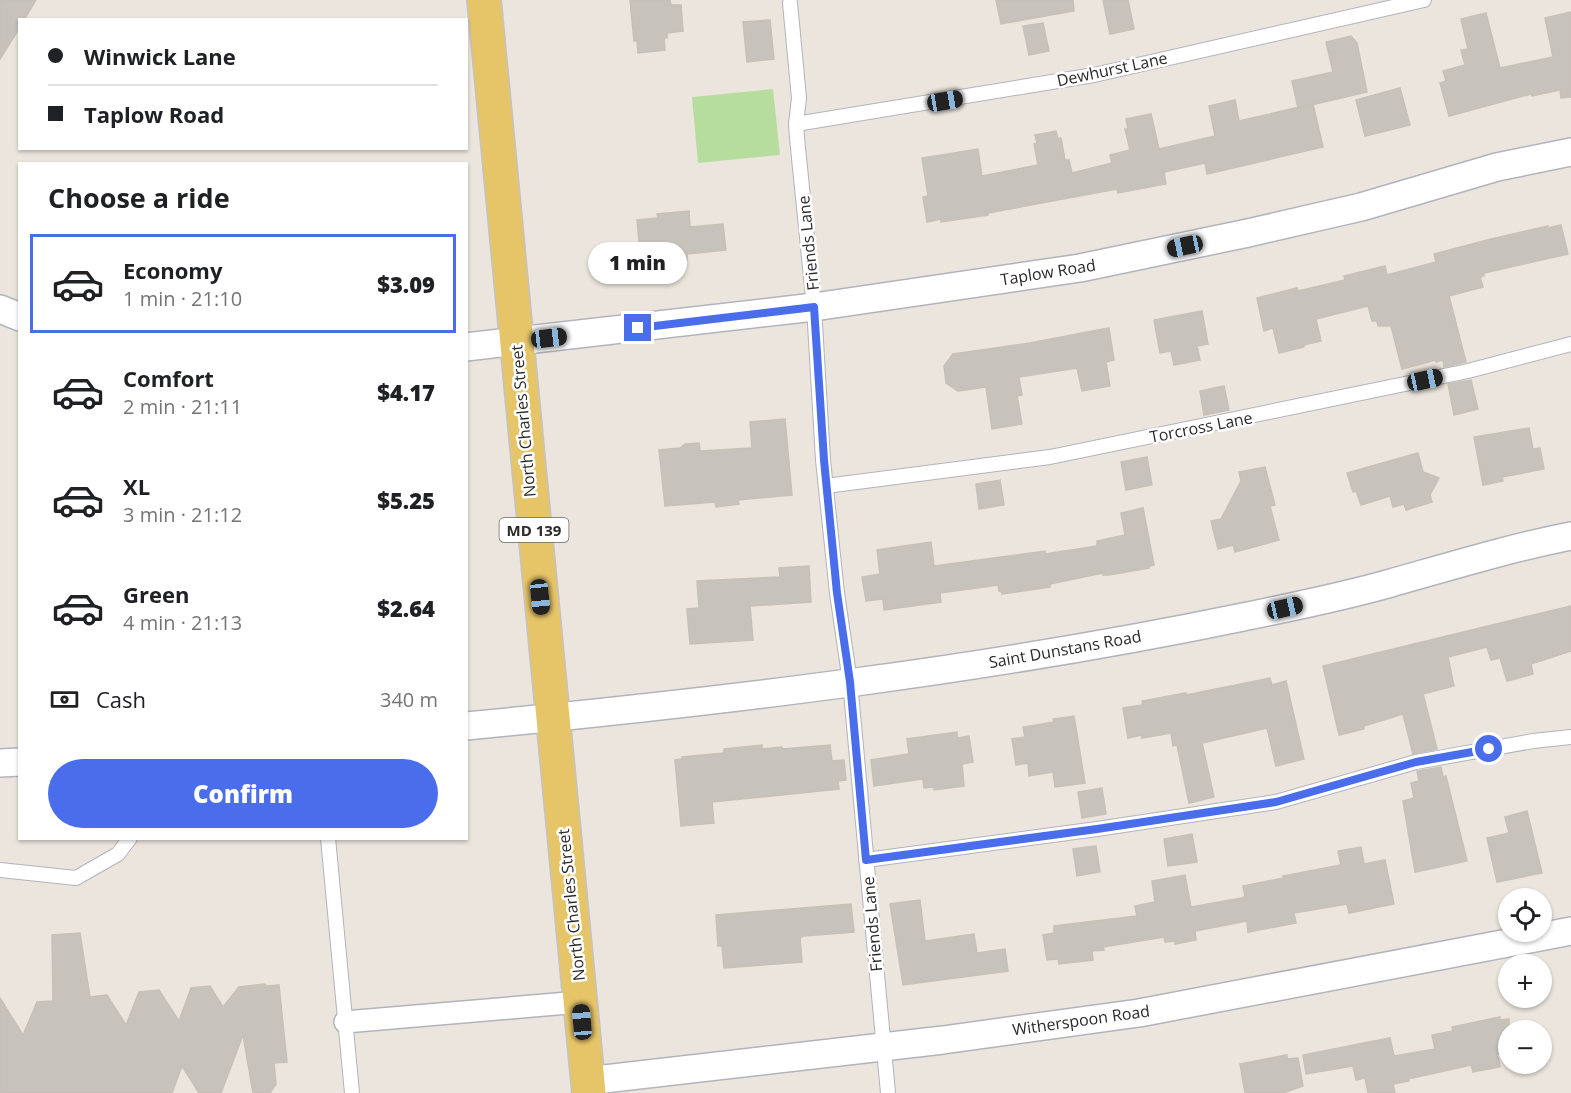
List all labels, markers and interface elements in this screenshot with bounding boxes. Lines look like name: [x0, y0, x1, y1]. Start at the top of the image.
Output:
text: Winwick Lane: [84, 41, 236, 71]
street label: Dewhurst Lane: [1055, 47, 1169, 91]
car: [926, 89, 964, 113]
text: Taplow Road: [84, 99, 224, 129]
text: Choose a ride: [48, 179, 230, 216]
street label: Friends Lane: [792, 194, 824, 292]
car: [1166, 233, 1204, 259]
callout: 1 min: [588, 241, 688, 283]
text: 1 min: [609, 249, 666, 276]
street label: Taplow Road: [999, 254, 1097, 290]
text: Economy: [123, 255, 222, 285]
icon: car: [51, 257, 105, 311]
text: $3.09: [377, 269, 435, 299]
text: 1 min · 21:10: [123, 285, 242, 312]
route end: [624, 314, 651, 341]
car: [530, 327, 568, 349]
street label: North Charles Street: [505, 344, 541, 498]
text: Comfort: [123, 363, 214, 393]
icon: car: [51, 365, 105, 419]
car: [1406, 367, 1444, 393]
text: $4.17: [377, 377, 435, 407]
text: 2 min · 21:11: [123, 393, 242, 420]
street label: Torcross Lane: [1148, 406, 1254, 448]
text: XL: [123, 471, 150, 501]
icon: car: [51, 473, 105, 527]
text: $5.25: [377, 485, 435, 515]
text: 3 min · 21:12: [123, 501, 242, 528]
road number: MD 139: [500, 518, 568, 542]
car: [529, 578, 551, 616]
text: Green: [123, 579, 189, 609]
icon: car: [51, 581, 105, 635]
text: $2.64: [377, 593, 435, 623]
car: [1265, 595, 1305, 621]
text: 4 min · 21:13: [123, 609, 242, 636]
street label: Saint Dunstans Road: [987, 625, 1143, 673]
icon: cash: [48, 683, 81, 716]
text: Cash: [96, 684, 146, 714]
text: 340 m: [380, 686, 438, 713]
route start: [1475, 735, 1502, 762]
button: Confirm: [48, 759, 438, 828]
street label: North Charles Street: [552, 828, 590, 982]
street label: Friends Lane: [857, 876, 887, 972]
map controls: [1498, 888, 1552, 1074]
button: locate: [1498, 888, 1552, 942]
button: +: [1498, 954, 1552, 1008]
street label: Witherspoon Road: [1011, 999, 1151, 1041]
car: [571, 1003, 593, 1041]
button: −: [1498, 1020, 1552, 1074]

